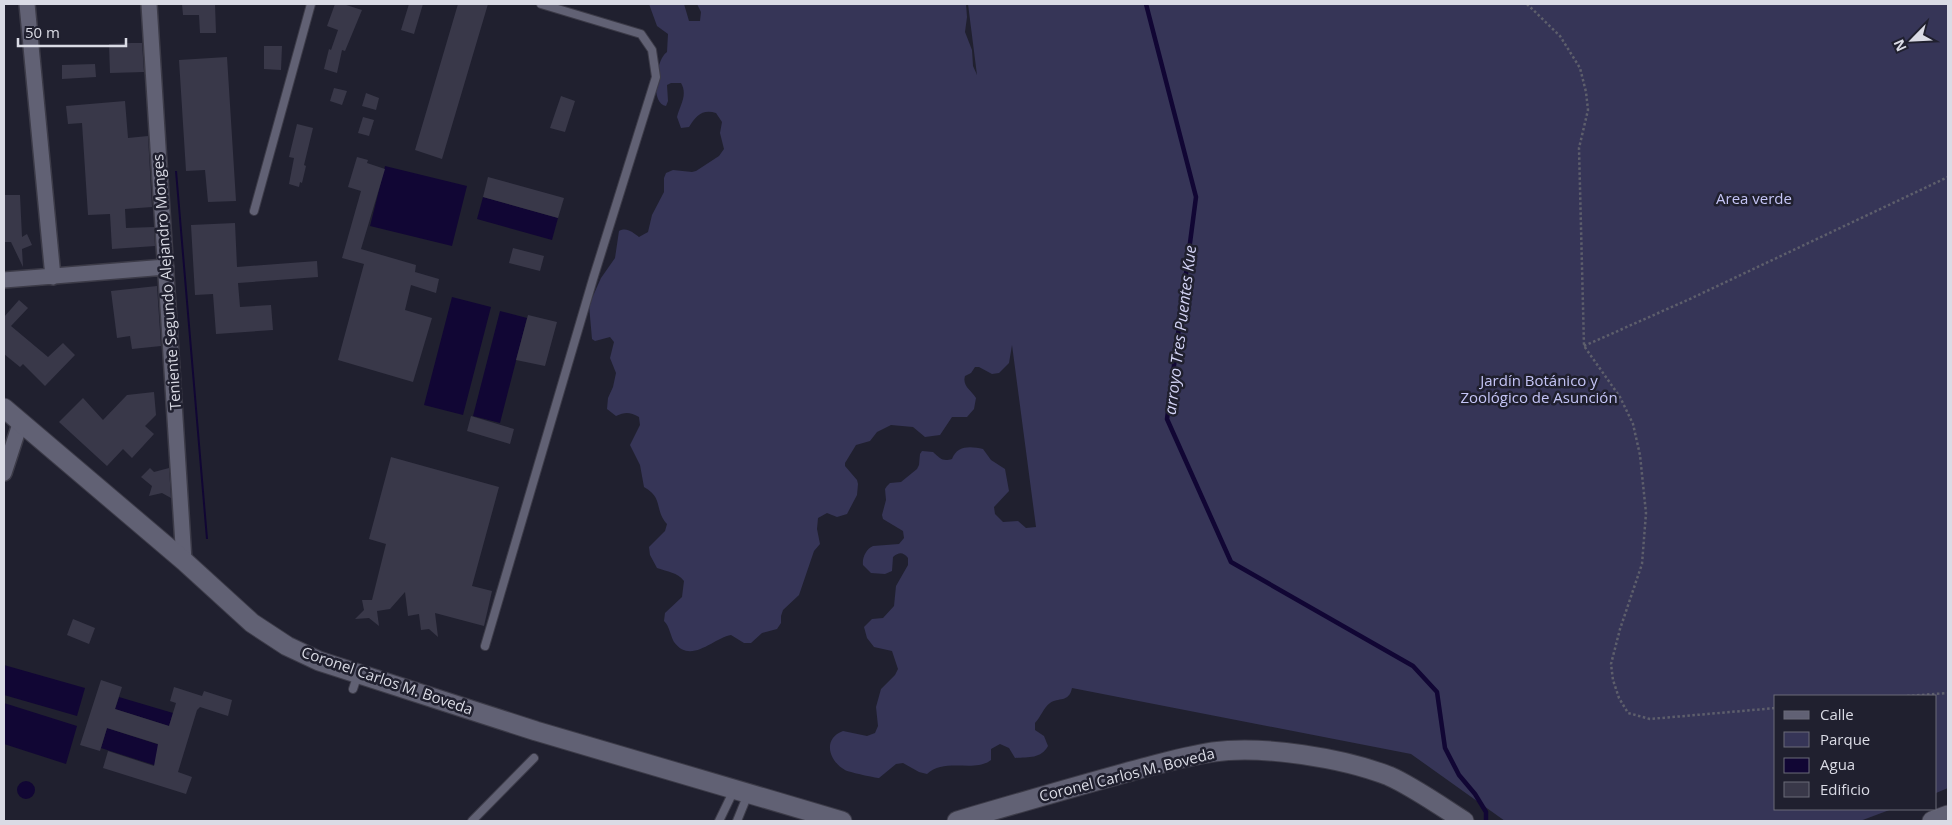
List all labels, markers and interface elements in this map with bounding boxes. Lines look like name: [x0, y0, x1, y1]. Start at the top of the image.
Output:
scale bar: [18, 15, 125, 47]
north arrow: [1887, 15, 1937, 65]
text: 50 m: [25, 22, 60, 42]
text: N: [1889, 36, 1911, 55]
street label: Teniente Segundo Alejandro Monges: [147, 153, 185, 411]
park label: Area verde: [1716, 188, 1792, 208]
water label: arroyo Tres Puentes Kue: [1159, 244, 1201, 416]
park label: Jardín Botánico y Zoológico de Asunción: [1460, 370, 1618, 407]
street label: Coronel Carlos M. Boveda: [299, 641, 476, 719]
legend: [1774, 695, 1937, 810]
text: Calle: [1820, 704, 1854, 724]
text: Parque: [1820, 729, 1870, 749]
street label: Coronel Carlos M. Boveda: [1037, 743, 1217, 806]
text: Agua: [1820, 754, 1855, 774]
text: Edificio: [1820, 779, 1870, 799]

